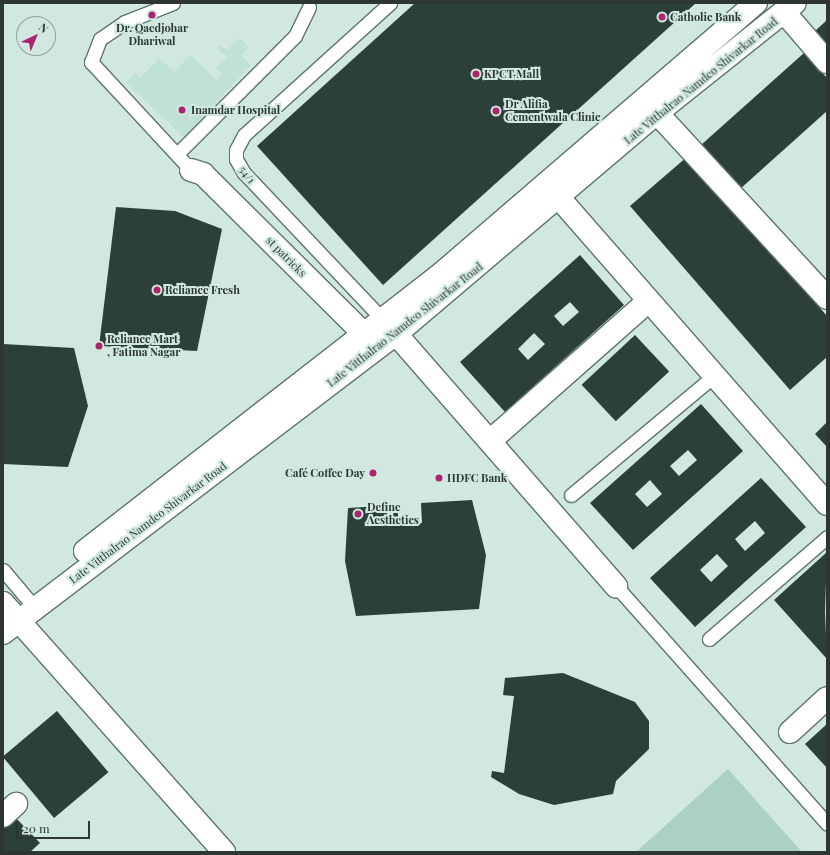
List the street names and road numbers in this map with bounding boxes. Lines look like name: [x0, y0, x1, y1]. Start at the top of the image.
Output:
street label: Late Vitthalrao Namdeo Shivarkar Road: [621, 15, 781, 147]
street label: 54/1: [236, 164, 258, 186]
street label: st patricks: [263, 234, 309, 280]
street label: Late Vitthalrao Namdeo Shivarkar Road: [324, 260, 486, 390]
street label: Late Vitthalrao Namdeo Shivarkar Road: [66, 459, 230, 587]

